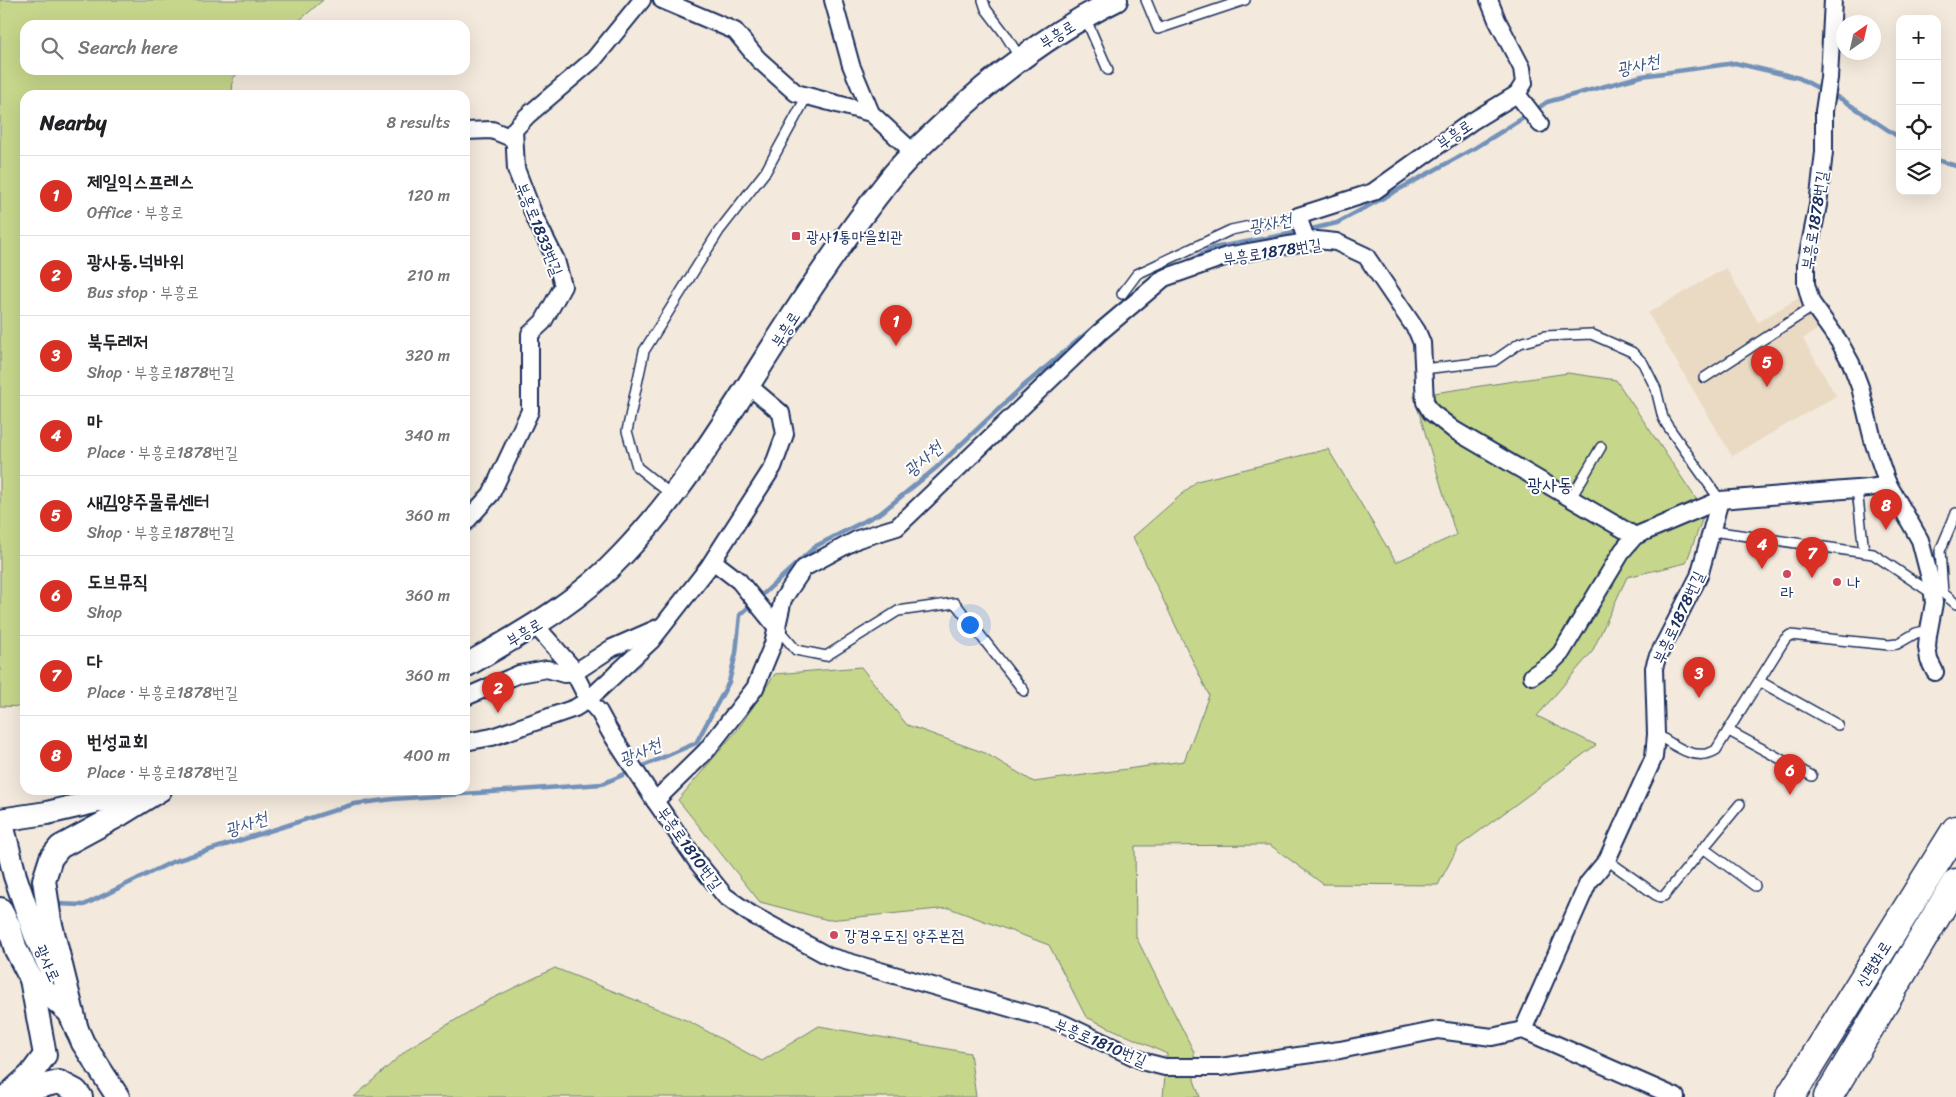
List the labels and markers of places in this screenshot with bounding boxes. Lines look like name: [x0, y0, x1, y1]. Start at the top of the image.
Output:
place label: 광사1통마을회관: [806, 222, 903, 251]
marker: 광사1통마을회관: [790, 230, 802, 242]
pin: 1: [880, 305, 912, 346]
pin: 5: [1751, 346, 1783, 387]
pin: 8: [1870, 489, 1902, 530]
pin: 4: [1746, 528, 1778, 569]
pin: 7: [1796, 537, 1828, 578]
marker: 라: [1781, 568, 1793, 580]
place label: 나: [1847, 568, 1860, 597]
marker: 나: [1831, 576, 1843, 588]
place label: 라: [1781, 578, 1794, 607]
pin: 3: [1683, 657, 1715, 698]
pin: 2: [482, 672, 514, 713]
pin: 6: [1774, 754, 1806, 795]
place label: 강경우도집 양주본점: [844, 921, 964, 950]
marker: 강경우도집 양주본점: [828, 929, 840, 941]

